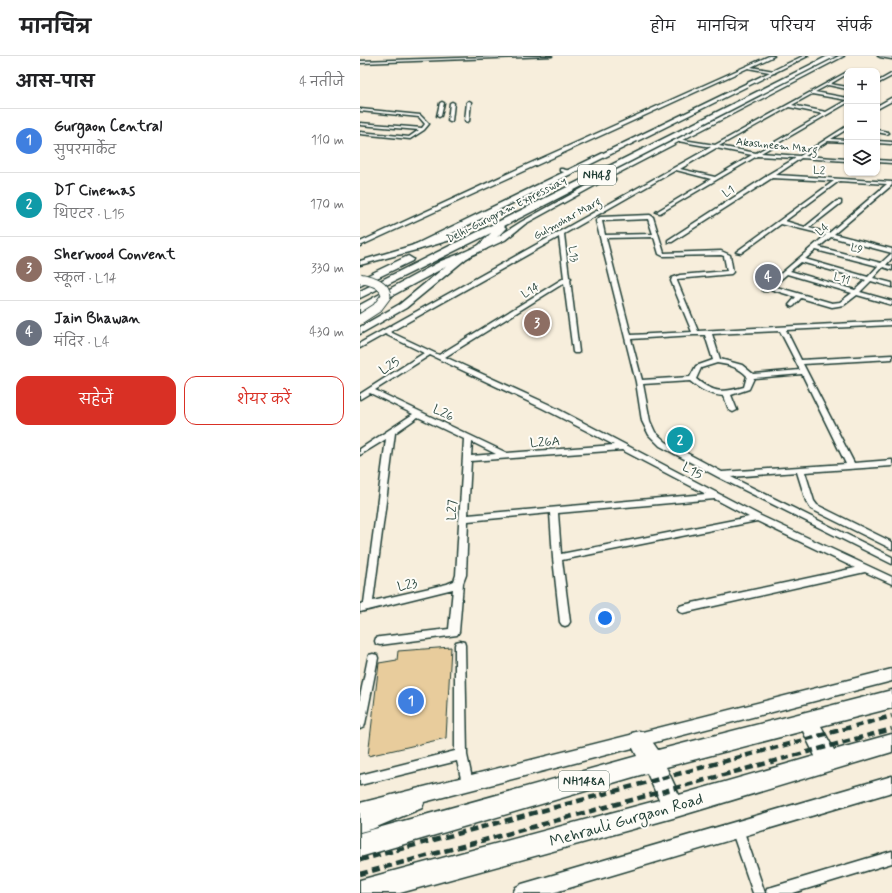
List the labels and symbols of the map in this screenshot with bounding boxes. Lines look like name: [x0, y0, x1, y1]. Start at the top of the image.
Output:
street label: Akashneem Marg: [735, 135, 818, 159]
street label: L2: [812, 164, 826, 178]
road number: NH48: [578, 165, 616, 185]
street label: Delhi-Gurugram Expressway: [444, 174, 569, 247]
street label: L1: [720, 183, 737, 201]
street label: Gulmohar Marg: [531, 195, 605, 245]
street label: L4: [813, 220, 833, 239]
street label: L9: [849, 241, 864, 257]
street label: L13: [565, 245, 581, 264]
pin: 4: [755, 262, 781, 292]
street label: L11: [832, 270, 852, 288]
street label: L14: [519, 280, 542, 302]
pin: 3: [524, 308, 550, 338]
street label: L25: [376, 353, 403, 379]
street label: L26: [430, 401, 457, 426]
pin: 2: [667, 425, 693, 455]
street label: L26A: [530, 433, 561, 452]
street label: L15: [679, 459, 706, 484]
street label: L27: [443, 499, 462, 521]
street label: L23: [396, 575, 419, 596]
your location: [595, 608, 615, 628]
pin: 1: [398, 686, 424, 716]
road number: NH148A: [559, 771, 609, 791]
street label: Mehrauli Gurgaon Road: [547, 788, 706, 853]

